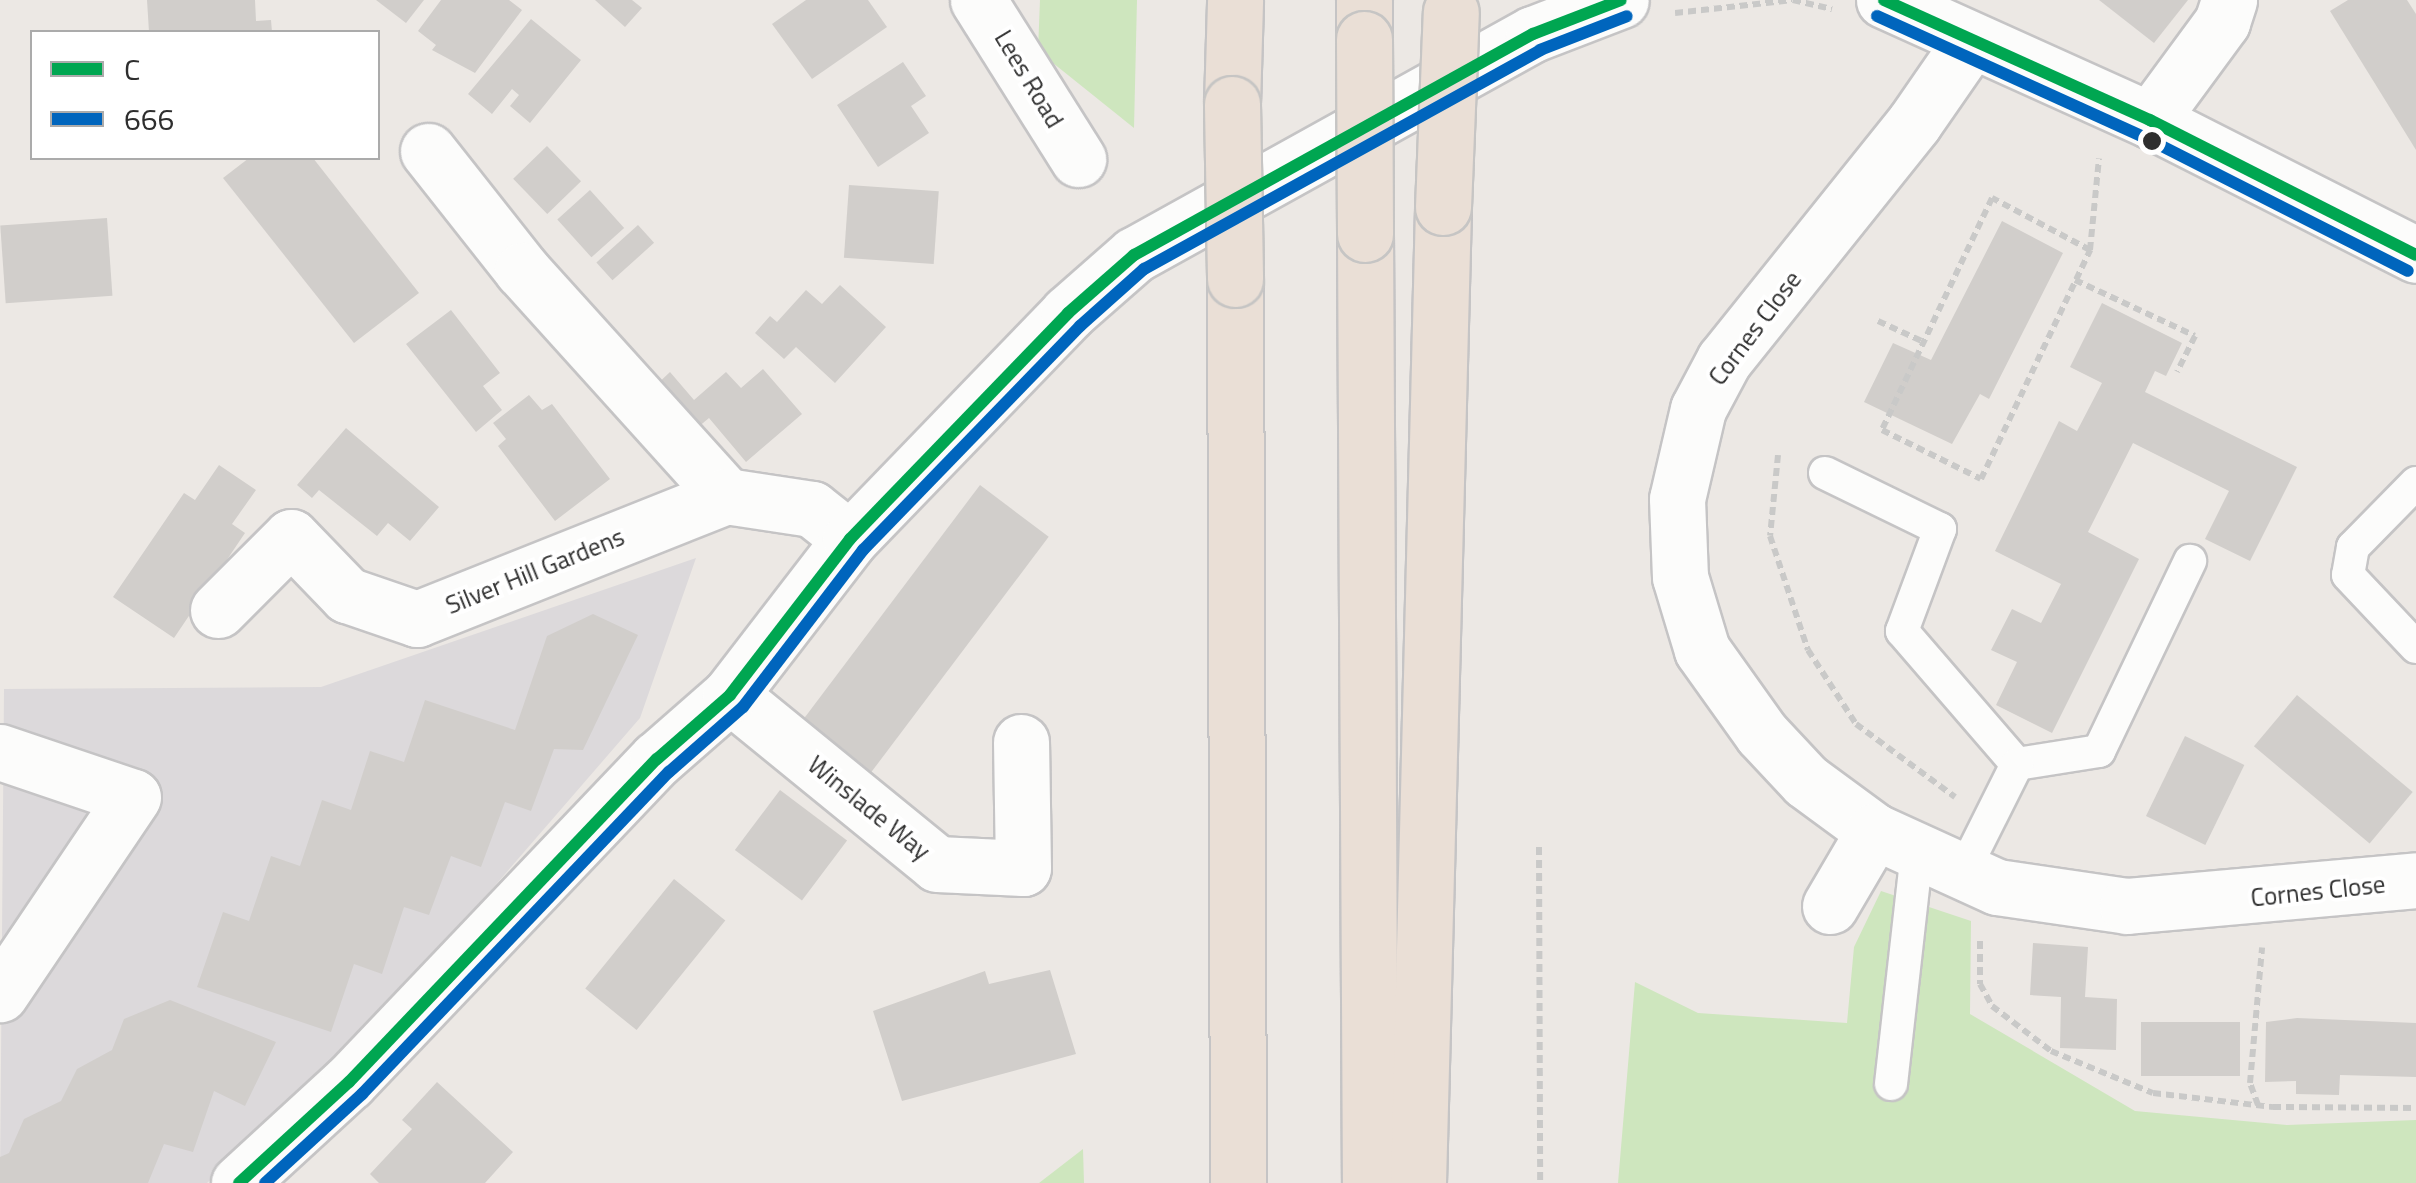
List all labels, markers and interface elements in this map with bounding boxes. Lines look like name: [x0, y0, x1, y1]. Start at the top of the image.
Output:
street label: Lees Road: [988, 25, 1070, 133]
legend: [30, 30, 380, 160]
text: C: [124, 46, 140, 92]
text: 666: [124, 96, 174, 142]
unlabelled marker: [2142, 131, 2162, 151]
street label: Cornes Close: [1702, 265, 1808, 391]
street label: Silver Hill Gardens: [441, 522, 629, 620]
street label: Winslade Way: [802, 750, 936, 866]
street label: Cornes Close: [2249, 869, 2387, 913]

